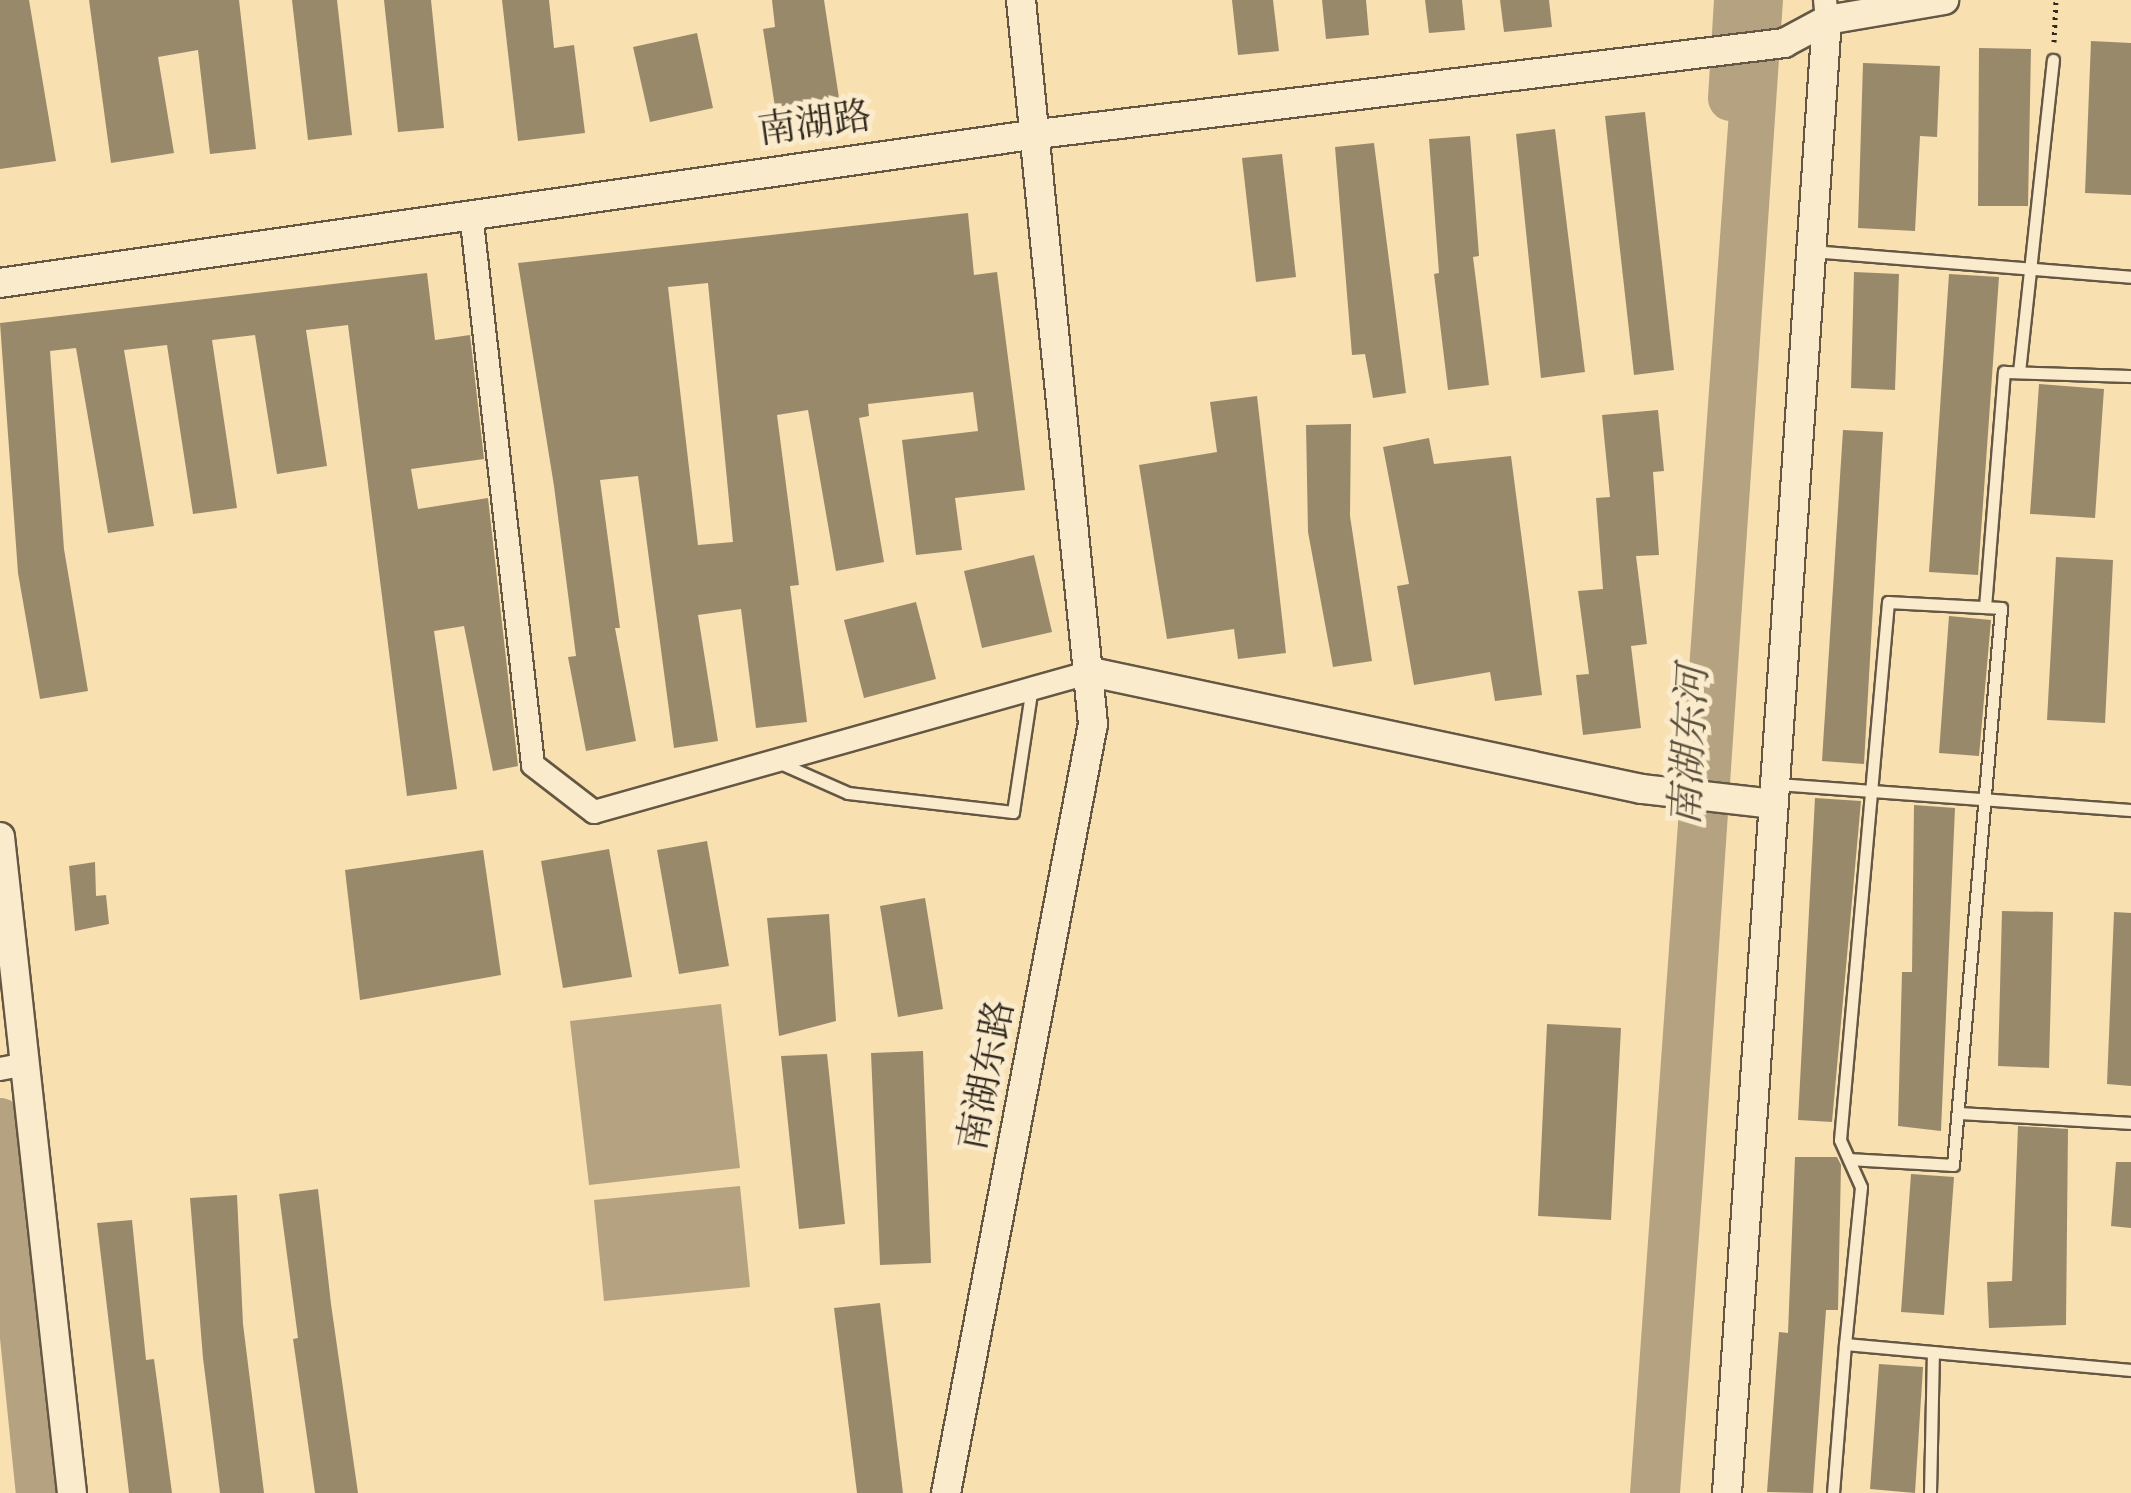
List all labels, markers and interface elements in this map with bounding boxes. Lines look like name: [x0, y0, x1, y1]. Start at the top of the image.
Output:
street label: 南湖路: [755, 96, 875, 158]
water label: 南湖东河: [1665, 665, 1721, 827]
street label: 南湖东路: [953, 997, 1027, 1155]

